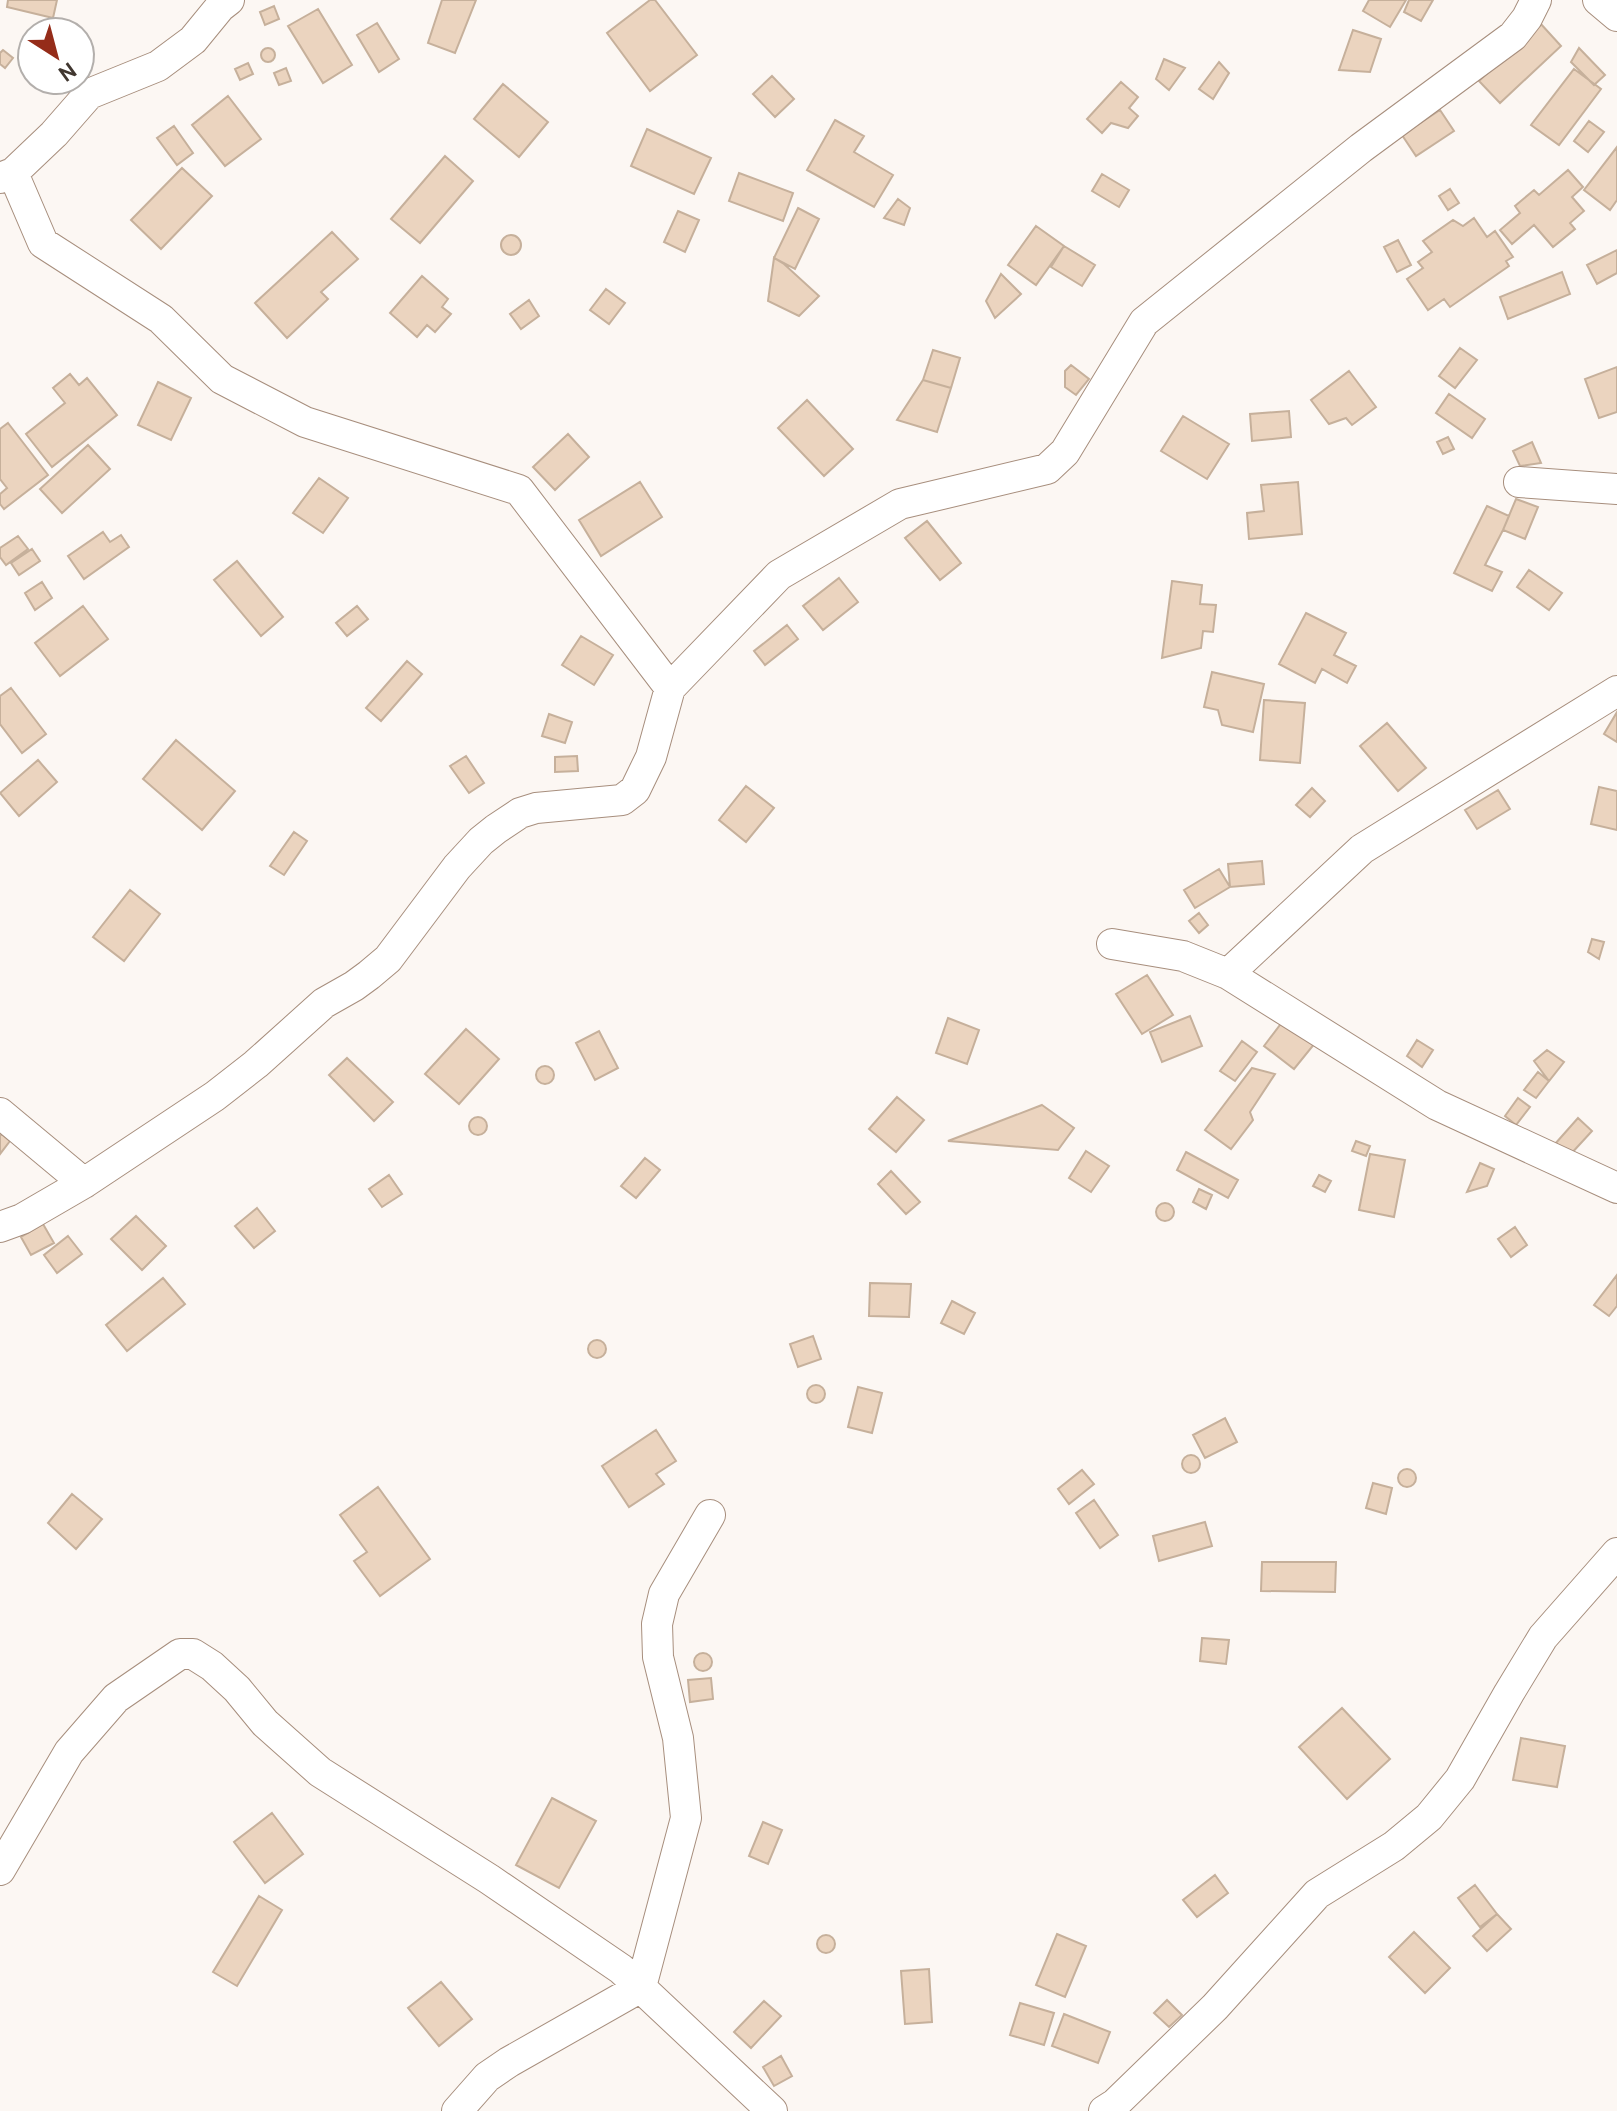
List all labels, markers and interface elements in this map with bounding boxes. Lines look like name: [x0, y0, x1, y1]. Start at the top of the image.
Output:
north arrow: [16, 16, 96, 96]
text: N: [53, 56, 82, 87]

